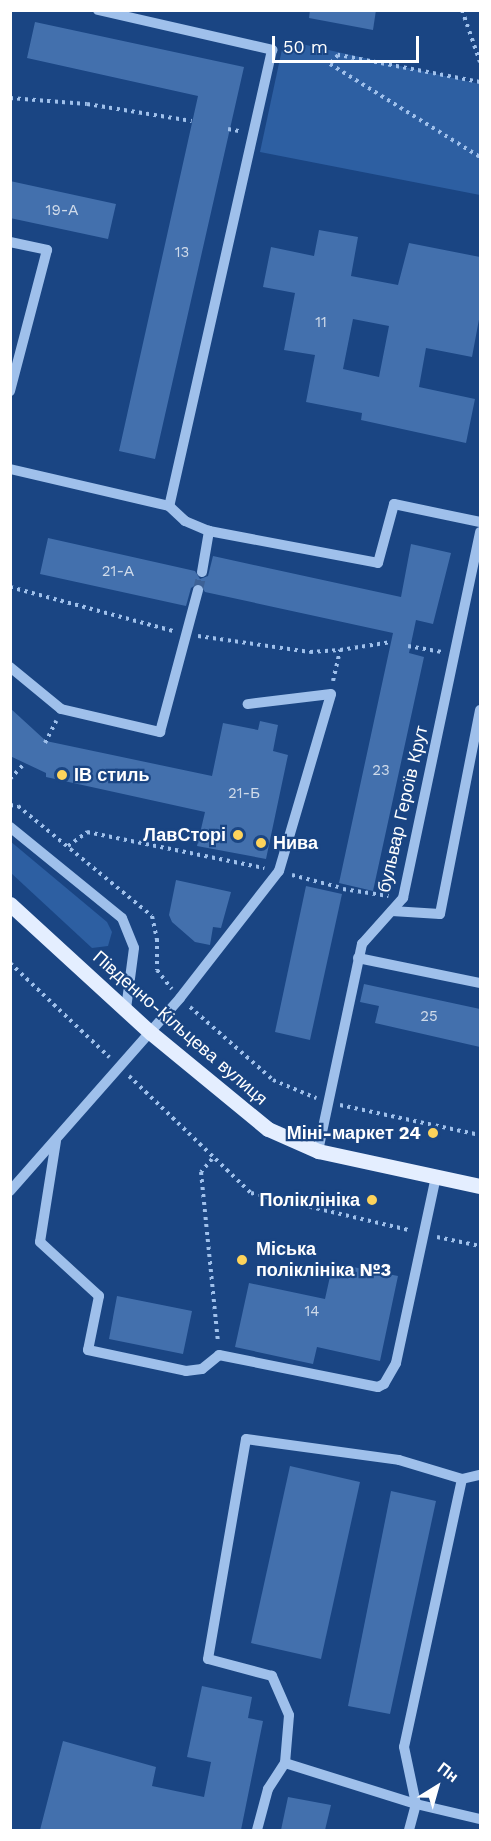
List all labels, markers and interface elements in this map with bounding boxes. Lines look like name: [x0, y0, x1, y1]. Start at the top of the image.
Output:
scale bar: [275, 24, 422, 62]
text: 50 m: [283, 36, 328, 57]
house number: 19-А: [46, 202, 78, 220]
house number: 13: [175, 244, 189, 262]
house number: 11: [315, 314, 327, 332]
house number: 21-А: [102, 563, 134, 581]
street label: бульвар Героїв Крут: [373, 723, 433, 895]
house number: 23: [372, 762, 390, 780]
place label: ІВ стиль: [74, 764, 150, 786]
marker: ІВ стиль: [55, 768, 69, 782]
house number: 21-Б: [228, 785, 260, 803]
place label: ЛавСторі: [143, 824, 226, 846]
marker: ЛавСторі: [231, 828, 245, 842]
place label: Нива: [273, 832, 318, 854]
marker: Нива: [254, 836, 268, 850]
street label: Південно-Кільцева вулиця: [88, 946, 272, 1110]
house number: 25: [420, 1008, 438, 1026]
place label: Міні-маркет 24: [287, 1122, 421, 1144]
marker: Міні-маркет 24: [426, 1126, 440, 1140]
place label: Поліклініка: [260, 1189, 360, 1211]
marker: Поліклініка: [365, 1193, 379, 1207]
place label: Міська поліклініка №3: [256, 1239, 391, 1282]
marker: Міська поліклініка №3: [233, 1251, 251, 1269]
house number: 14: [304, 1303, 320, 1321]
north arrow: [407, 1757, 467, 1817]
text: Пн: [434, 1758, 462, 1786]

